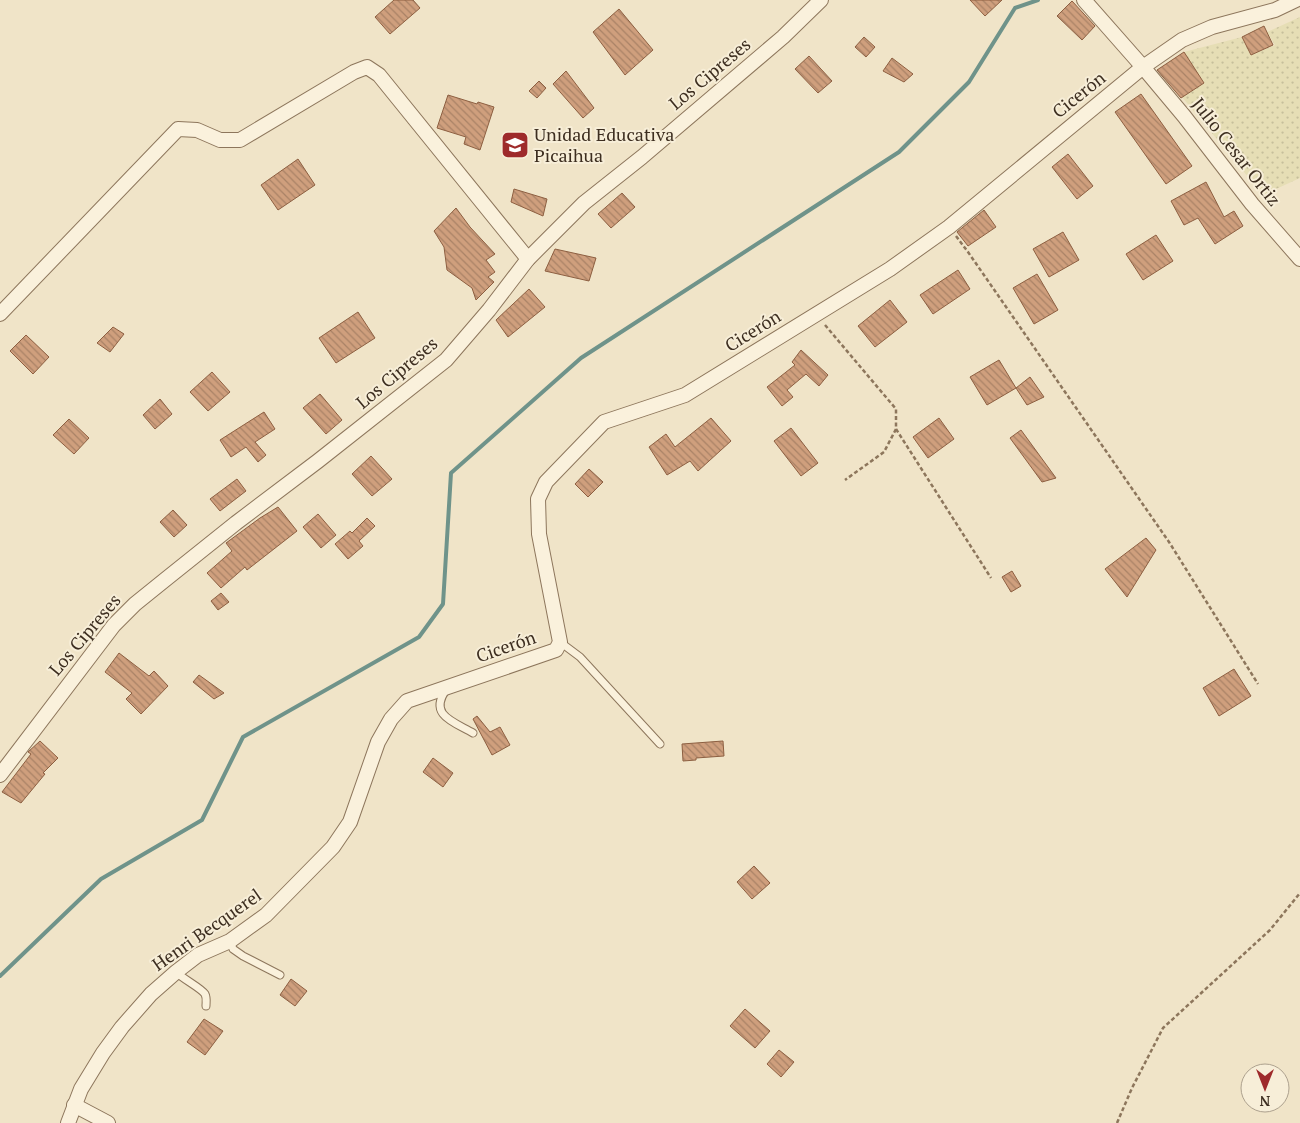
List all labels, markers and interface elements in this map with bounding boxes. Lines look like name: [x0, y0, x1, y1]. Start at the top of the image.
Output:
street label: Los Cipreses: [663, 32, 755, 115]
street label: Cicerón: [1047, 65, 1110, 123]
street label: Julio Cesar Ortiz: [1187, 92, 1287, 210]
place label: Unidad Educativa Picaihua: [534, 122, 674, 167]
school or university icon: Unidad Educativa Picaihua: [500, 130, 530, 160]
street label: Cicerón: [720, 303, 785, 357]
street label: Los Cipreses: [350, 331, 442, 414]
street label: Los Cipreses: [43, 588, 126, 680]
street label: Cicerón: [473, 625, 539, 667]
street label: Henri Becquerel: [147, 883, 266, 976]
north arrow: [1240, 1063, 1290, 1113]
text: N: [1259, 1092, 1270, 1111]

